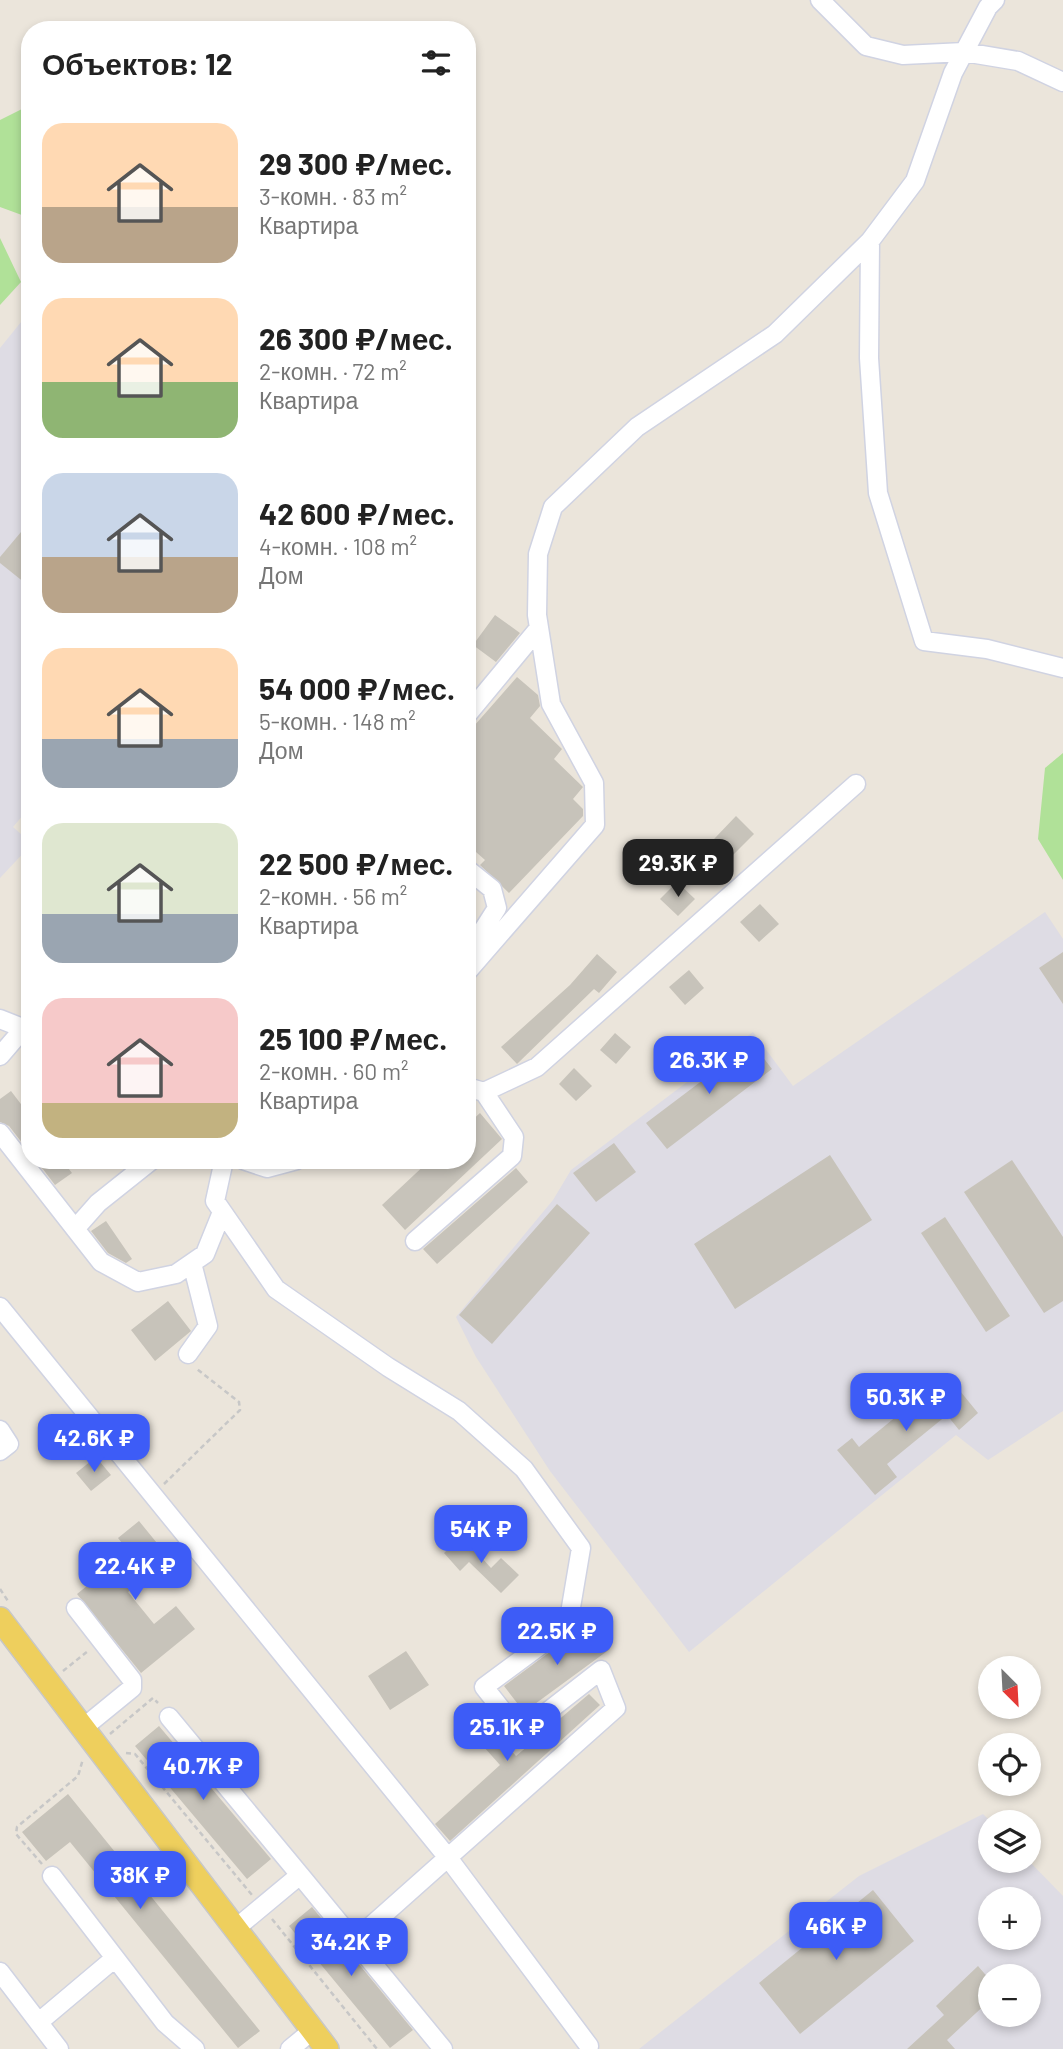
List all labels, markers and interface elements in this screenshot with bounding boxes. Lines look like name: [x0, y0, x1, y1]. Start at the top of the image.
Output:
icon: filters: [417, 44, 455, 82]
text: Объектов: 12: [42, 45, 232, 81]
text: 29 300 ₽/мес.: [259, 145, 453, 181]
icon: home: [98, 151, 182, 235]
text: 3-комн. · 83 m²: [259, 182, 407, 210]
text: Квартира: [259, 211, 358, 239]
text: 26 300 ₽/мес.: [259, 320, 453, 356]
icon: home: [98, 326, 182, 410]
text: 2-комн. · 72 m²: [259, 357, 407, 385]
text: Квартира: [259, 386, 358, 414]
text: 42 600 ₽/мес.: [259, 495, 455, 531]
icon: home: [98, 501, 182, 585]
text: 4-комн. · 108 m²: [259, 532, 417, 560]
text: Дом: [259, 561, 303, 589]
text: 54 000 ₽/мес.: [259, 670, 455, 706]
icon: home: [98, 676, 182, 760]
text: 5-комн. · 148 m²: [259, 707, 416, 735]
text: Дом: [259, 736, 303, 764]
pin: 29.3K ₽: [613, 839, 743, 899]
text: 22 500 ₽/мес.: [259, 845, 453, 881]
text: 29.3K ₽: [639, 848, 717, 876]
icon: home: [98, 851, 182, 935]
text: 2-комн. · 56 m²: [259, 882, 407, 910]
text: Квартира: [259, 911, 358, 939]
text: 25 100 ₽/мес.: [259, 1020, 447, 1056]
icon: home: [98, 1026, 182, 1110]
pin: 26.3K ₽: [644, 1036, 774, 1096]
text: 26.3K ₽: [670, 1045, 748, 1073]
text: 2-комн. · 60 m²: [259, 1057, 408, 1085]
text: Квартира: [259, 1086, 358, 1114]
pin: 50.3K ₽: [841, 1374, 971, 1433]
text: 50.3K ₽: [866, 1382, 946, 1410]
pin: 42.6K ₽: [29, 1414, 159, 1474]
text: 42.6K ₽: [54, 1423, 134, 1451]
pin: 54K ₽: [432, 1506, 530, 1565]
text: 54K ₽: [450, 1514, 512, 1542]
pin: 22.4K ₽: [70, 1542, 200, 1602]
text: 22.4K ₽: [94, 1551, 176, 1579]
pin: 22.5K ₽: [492, 1608, 622, 1667]
text: 22.5K ₽: [517, 1616, 597, 1644]
north arrow: [978, 1656, 1041, 1718]
map controls: [978, 1656, 1041, 2027]
pin: 25.1K ₽: [442, 1704, 572, 1763]
text: 25.1K ₽: [470, 1712, 544, 1740]
button: locate: [978, 1733, 1041, 1796]
pin: 40.7K ₽: [138, 1742, 268, 1802]
text: 40.7K ₽: [163, 1751, 243, 1779]
button: layers: [978, 1810, 1041, 1873]
pin: 38K ₽: [91, 1852, 189, 1911]
text: 38K ₽: [110, 1860, 170, 1888]
button: +: [978, 1887, 1041, 1950]
pin: 46K ₽: [787, 1902, 885, 1962]
text: 46K ₽: [805, 1911, 867, 1939]
pin: 34.2K ₽: [286, 1918, 416, 1978]
text: 34.2K ₽: [311, 1927, 391, 1955]
button: −: [978, 1964, 1041, 2027]

